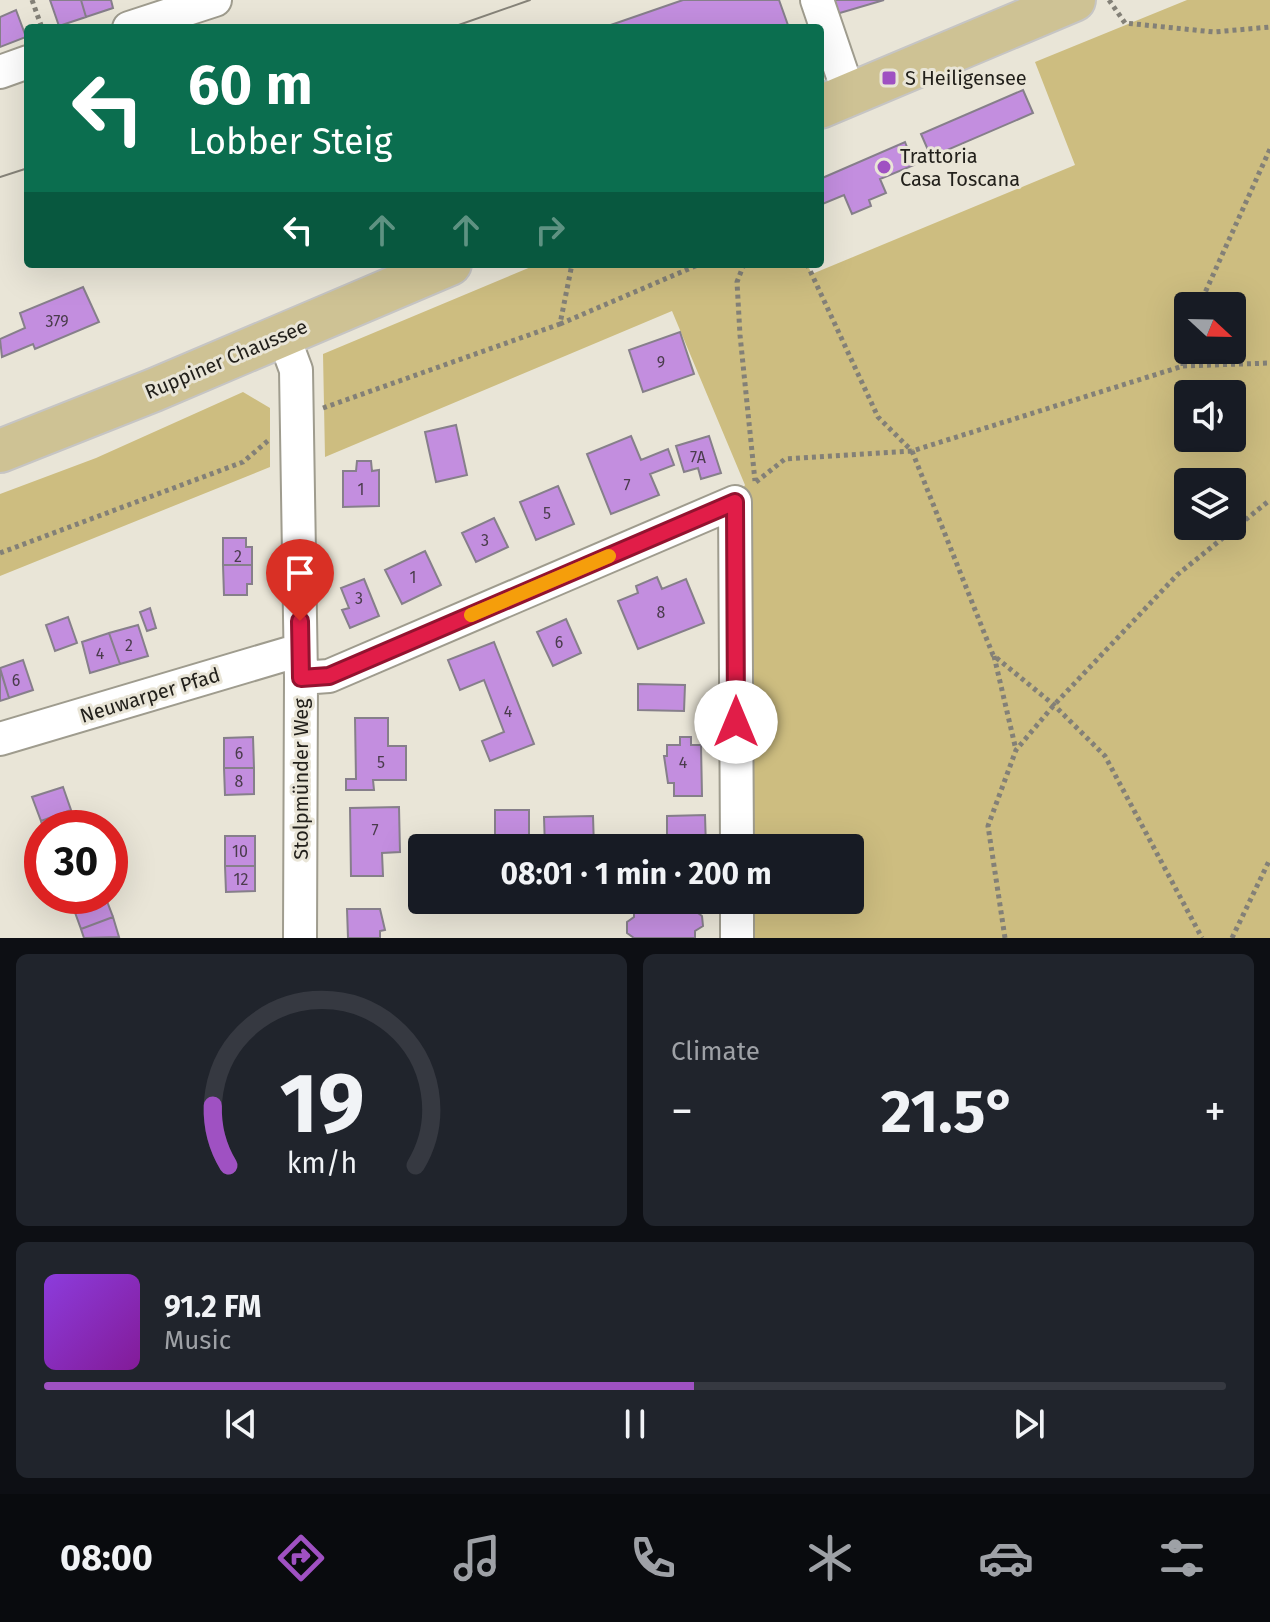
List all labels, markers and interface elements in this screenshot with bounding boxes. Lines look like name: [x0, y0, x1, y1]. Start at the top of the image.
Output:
text: 60 m: [188, 52, 313, 119]
icon: left: [56, 56, 160, 160]
place label: S Heiligensee: [905, 66, 1027, 90]
marker: S Heiligensee: [880, 69, 898, 87]
text: Lobber Steig: [188, 120, 392, 164]
place label: Trattoria Casa Toscana: [900, 144, 1020, 191]
marker: Trattoria Casa Toscana: [875, 158, 893, 176]
icon: left: [276, 208, 320, 252]
icon: ahead: [360, 208, 404, 252]
icon: ahead: [444, 208, 488, 252]
icon: right: [528, 208, 572, 252]
north arrow: [1174, 292, 1246, 364]
map controls: [1174, 292, 1246, 540]
house number: 379: [45, 312, 69, 331]
street label: Ruppiner Chaussee: [141, 314, 311, 404]
house number: 9: [657, 353, 665, 372]
button: sound: [1174, 380, 1246, 452]
house number: 7A: [690, 448, 707, 467]
button: layers: [1174, 468, 1246, 540]
house number: 7: [623, 476, 631, 495]
house number: 1: [358, 480, 364, 499]
house number: 5: [543, 504, 551, 523]
house number: 3: [481, 531, 489, 550]
pin: [266, 539, 334, 621]
house number: 2: [234, 547, 242, 566]
icon: arrive: [278, 551, 322, 595]
house number: 1: [410, 568, 416, 587]
house number: 3: [355, 589, 363, 608]
house number: 8: [657, 603, 666, 622]
house number: 6: [555, 633, 563, 652]
house number: 2: [125, 636, 133, 655]
house number: 4: [96, 644, 105, 663]
street label: Neuwarper Pfad: [77, 662, 223, 728]
house number: 6: [12, 671, 20, 690]
position arrow: [694, 680, 778, 764]
street label: Stolpmünder Weg: [289, 698, 313, 860]
house number: 4: [504, 702, 513, 721]
house number: 6: [235, 744, 243, 763]
house number: 5: [377, 753, 385, 772]
house number: 4: [679, 753, 688, 772]
house number: 8: [235, 772, 244, 791]
speed limit sign: 30: [24, 810, 128, 914]
house number: 7: [371, 821, 379, 840]
house number: 10: [232, 842, 248, 861]
text: 08:01 · 1 min · 200 m: [500, 856, 772, 892]
house number: 12: [234, 870, 248, 889]
text: Climate: [671, 1036, 760, 1067]
text: 19: [279, 1054, 364, 1154]
text: 21.5°: [881, 1076, 1016, 1148]
text: −: [671, 1085, 693, 1138]
text: +: [1204, 1085, 1226, 1138]
text: km/h: [286, 1146, 357, 1181]
text: 91.2 FM: [164, 1289, 261, 1325]
text: Music: [164, 1325, 231, 1356]
icon: previous: [219, 1402, 263, 1446]
icon: pause: [613, 1402, 657, 1446]
icon: next: [1007, 1402, 1051, 1446]
icon: directions: [273, 1530, 329, 1586]
icon: music: [449, 1530, 505, 1586]
icon: phone: [625, 1530, 681, 1586]
icon: climate: [802, 1530, 858, 1586]
icon: car: [978, 1530, 1034, 1586]
icon: filters: [1154, 1530, 1210, 1586]
text: 08:00: [60, 1536, 153, 1580]

